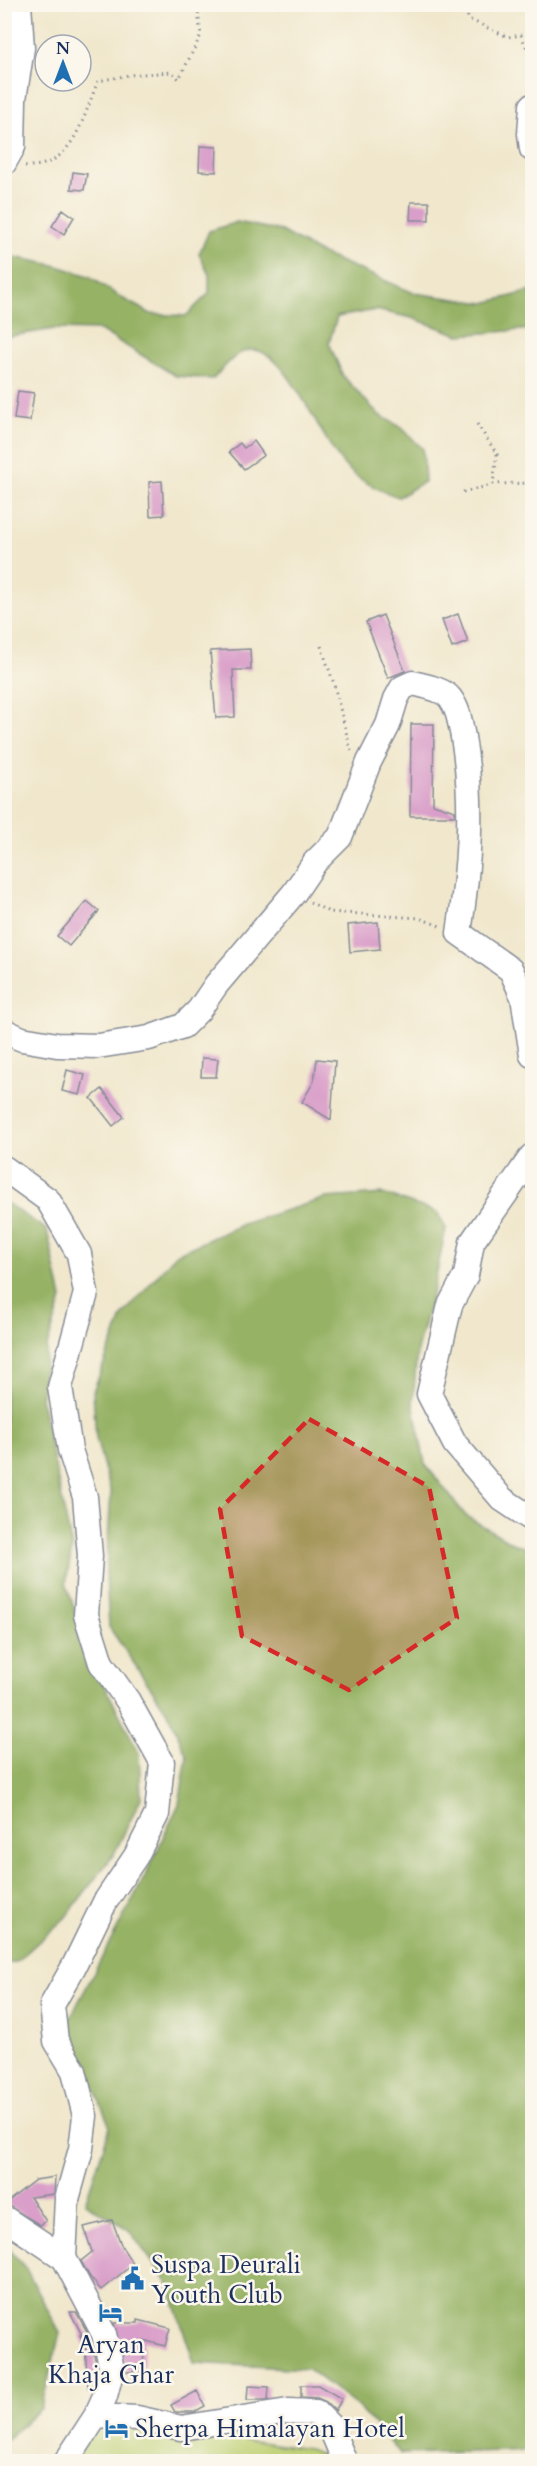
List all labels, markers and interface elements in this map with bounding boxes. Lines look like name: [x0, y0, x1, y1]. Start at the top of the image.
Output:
north arrow: [33, 33, 93, 93]
text: N: [56, 38, 70, 60]
place label: Suspa Deurali Youth Club: [151, 2247, 301, 2312]
public building icon: Suspa Deurali Youth Club: [120, 2266, 146, 2292]
hotel icon: Aryan Khaja Ghar: [98, 2300, 124, 2326]
place label: Aryan Khaja Ghar: [48, 2327, 174, 2392]
place label: Sherpa Himalayan Hotel: [135, 2411, 405, 2446]
hotel icon: Sherpa Himalayan Hotel: [104, 2415, 130, 2441]

